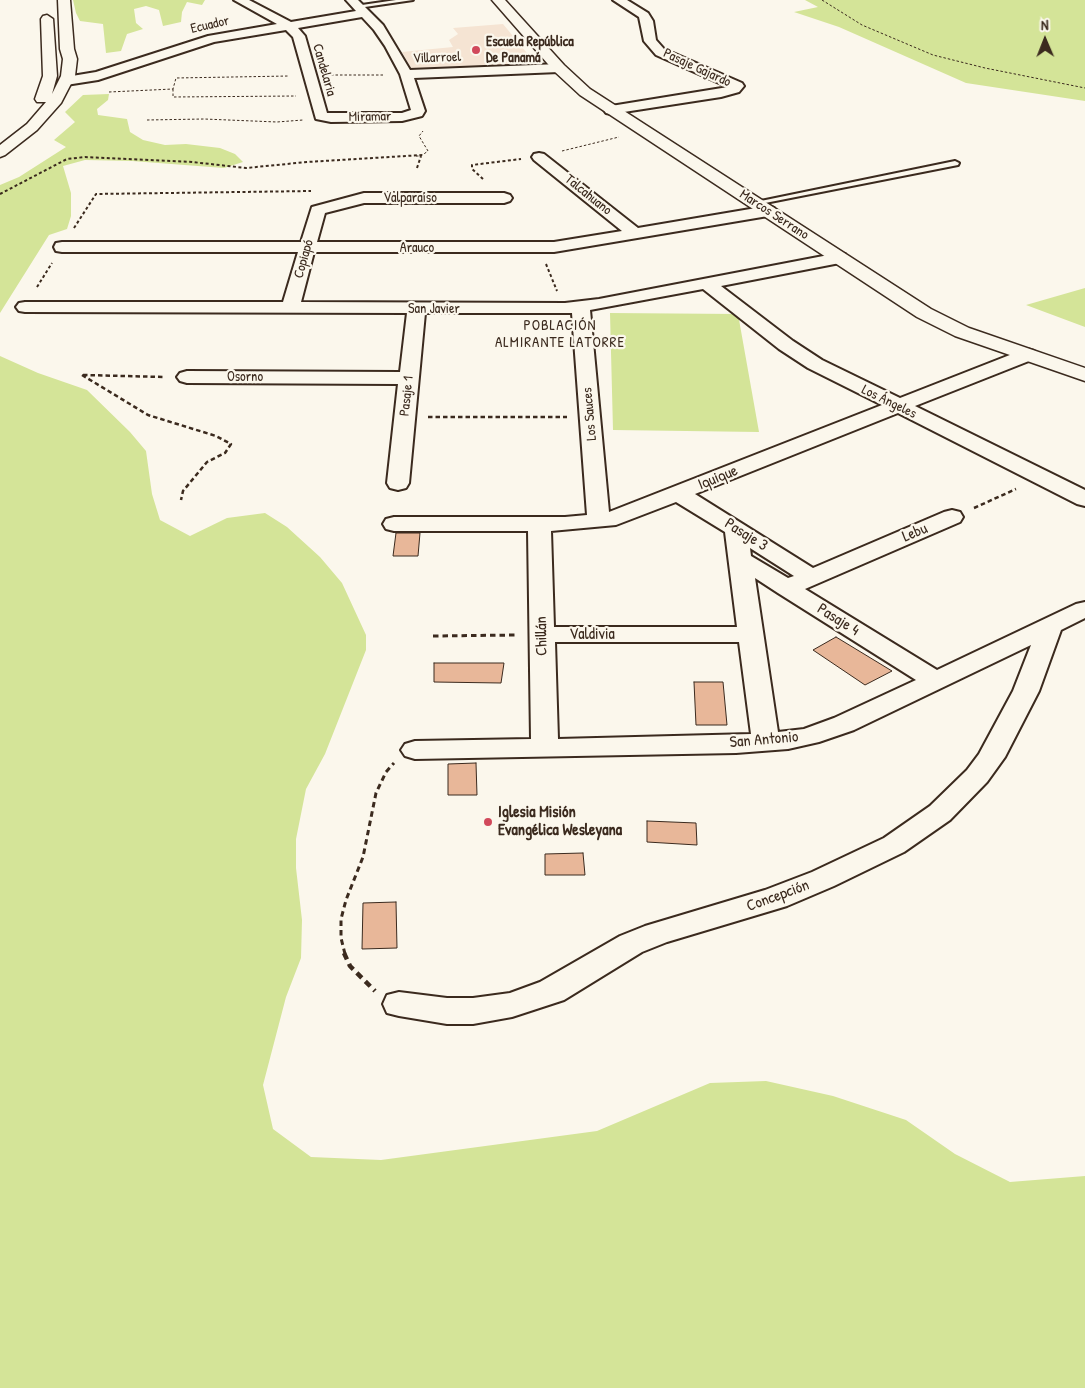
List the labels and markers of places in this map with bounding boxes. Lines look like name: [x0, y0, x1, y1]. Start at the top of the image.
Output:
place label: Escuela República De Panamá: [486, 34, 574, 66]
marker: Escuela República De Panamá: [470, 44, 482, 56]
place label: Iglesia Misión Evangélica Wesleyana: [498, 803, 622, 841]
marker: Iglesia Misión Evangélica Wesleyana: [482, 816, 494, 828]

